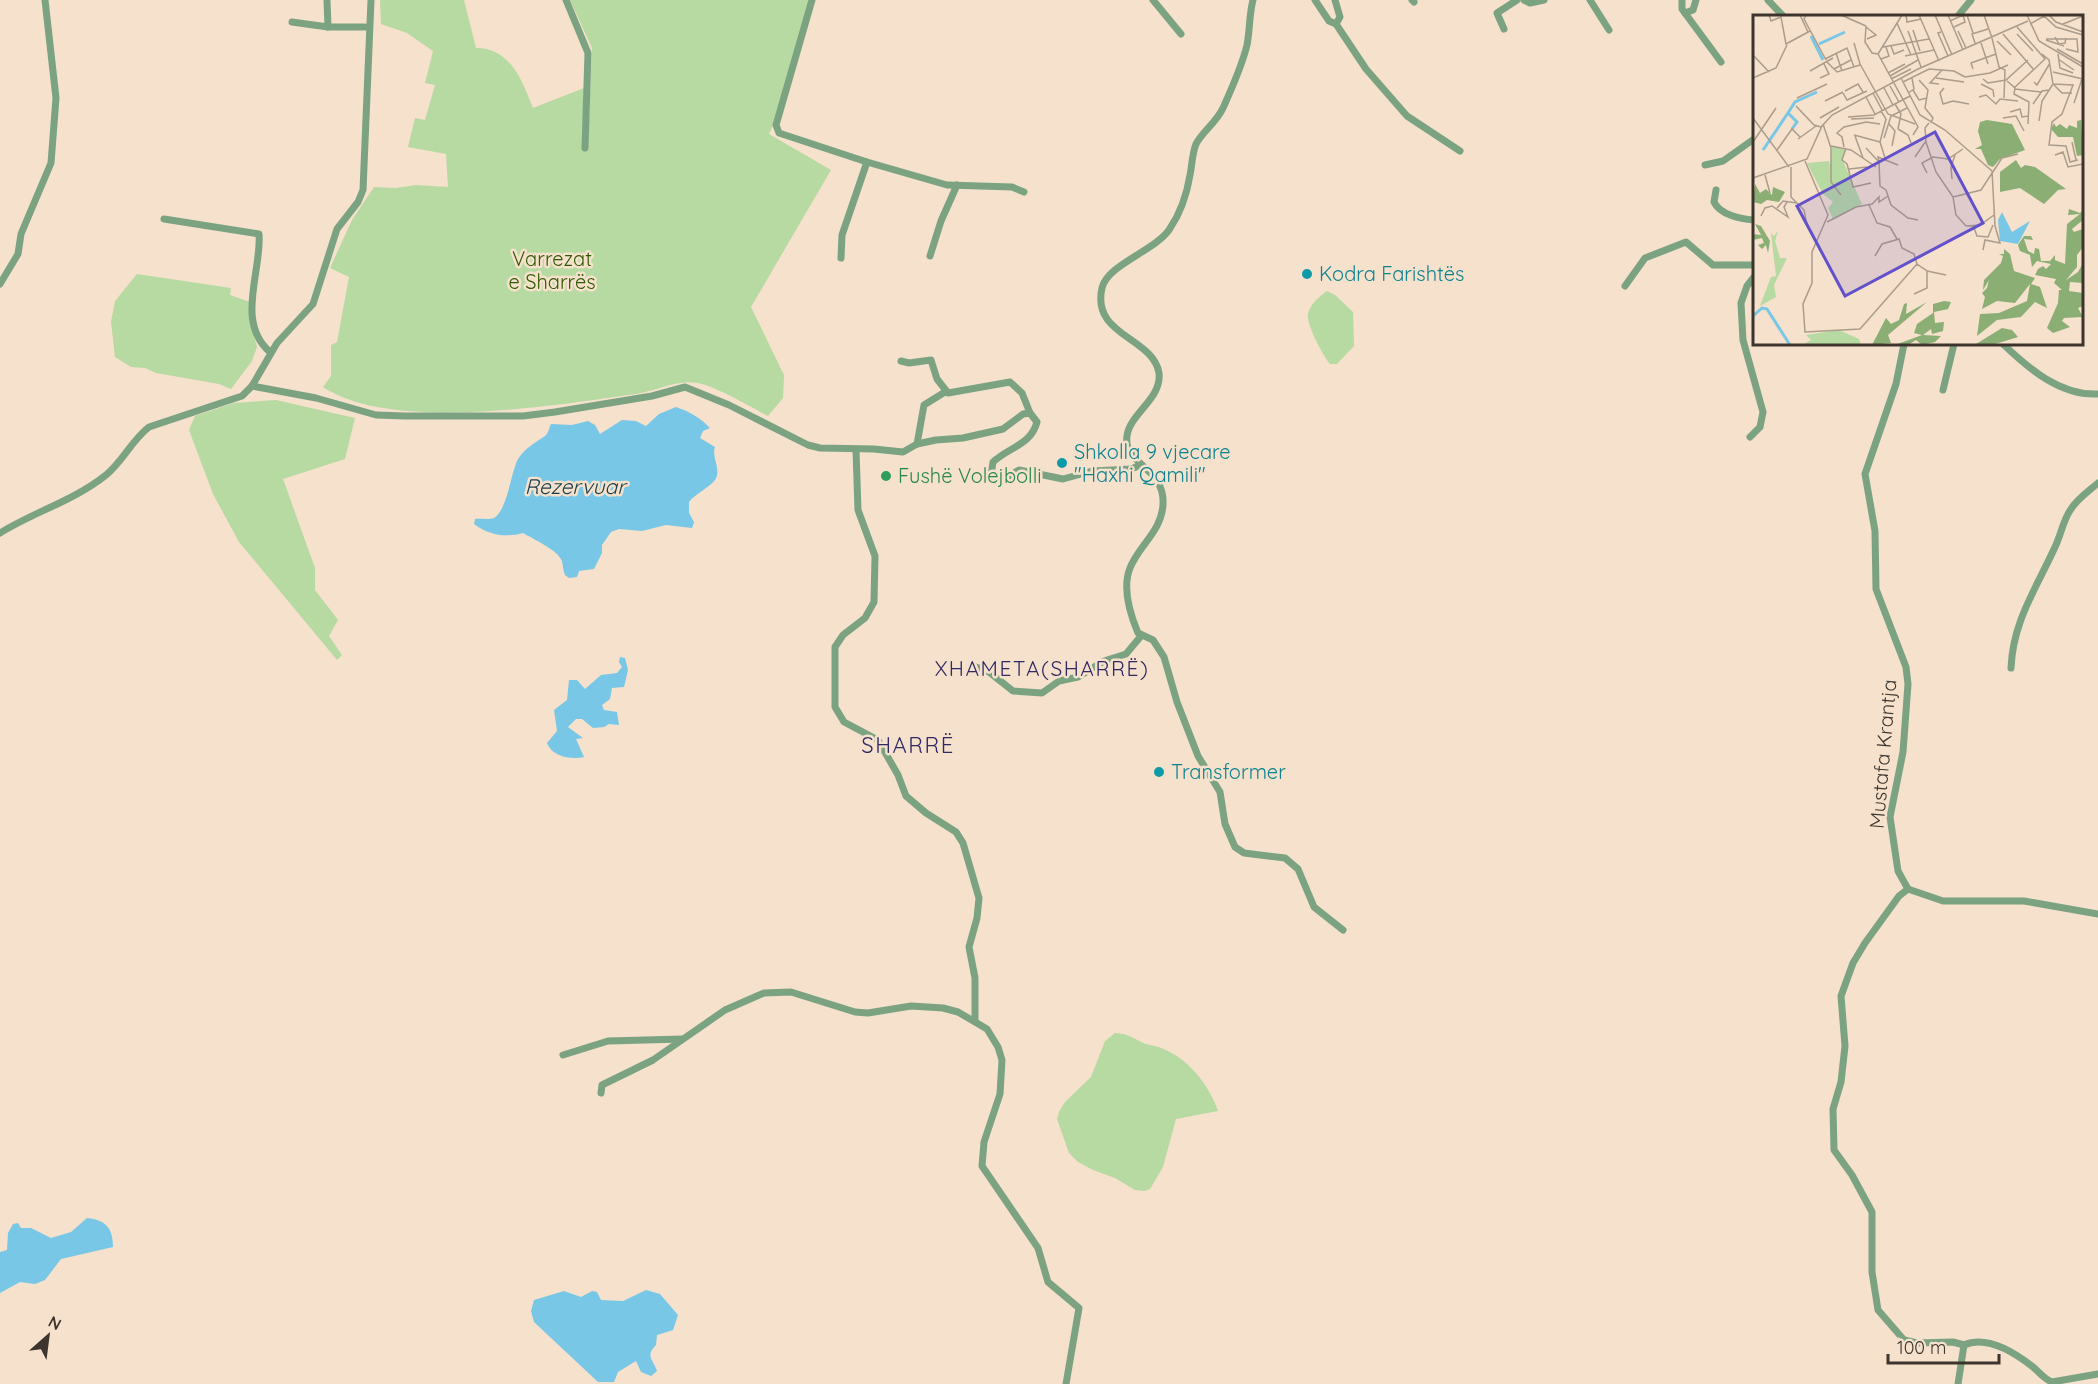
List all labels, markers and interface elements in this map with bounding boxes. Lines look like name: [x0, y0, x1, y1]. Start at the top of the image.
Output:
inset map: [1753, 15, 2083, 345]
park label: Varrezat e Sharrës: [508, 246, 596, 294]
place label: Kodra Farishtës: [1319, 261, 1464, 286]
marker: Kodra Farishtës: [1300, 267, 1314, 281]
place label: Shkolla 9 vjecare "Haxhi Qamili": [1074, 439, 1231, 487]
marker: Shkolla 9 vjecare "Haxhi Qamili": [1055, 456, 1069, 470]
place label: Fushë Volejbolli: [898, 463, 1042, 488]
marker: Fushë Volejbolli: [879, 469, 893, 483]
water label: Rezervuar: [525, 473, 628, 499]
district label: XHAMETA(SHARRË): [935, 655, 1149, 681]
street label: Mustafa Krantja: [1864, 678, 1901, 830]
district label: SHARRË: [861, 731, 955, 759]
place label: Transformer: [1171, 759, 1286, 784]
marker: Transformer: [1152, 765, 1166, 779]
north arrow: [18, 1306, 78, 1366]
text: N: [45, 1311, 65, 1334]
scale bar: [1888, 1327, 1999, 1365]
text: 100 m: [1897, 1336, 1946, 1359]

